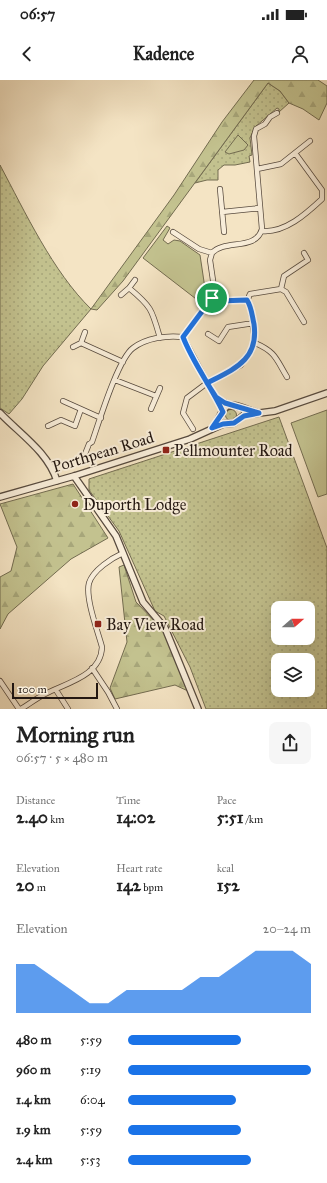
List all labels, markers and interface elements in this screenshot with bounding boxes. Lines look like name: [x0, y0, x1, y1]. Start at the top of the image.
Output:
text: 06:57: [20, 5, 55, 23]
icon: back: [16, 43, 38, 65]
text: Kadence: [133, 43, 194, 65]
icon: person: [289, 43, 311, 65]
pin: [195, 281, 229, 315]
icon: arrive: [201, 287, 223, 309]
street label: Porthpean Road: [50, 428, 156, 476]
place label: Pellmounter Road: [174, 441, 293, 460]
marker: Pellmounter Road: [161, 445, 171, 455]
place label: Duporth Lodge: [83, 495, 187, 515]
marker: Duporth Lodge: [70, 499, 80, 509]
north arrow: [271, 601, 315, 645]
map controls: [271, 601, 315, 697]
place label: Bay View Road: [106, 615, 204, 634]
marker: Bay View Road: [93, 619, 103, 629]
button: layers: [271, 653, 315, 697]
scale bar: [12, 681, 98, 700]
text: 100 m: [18, 683, 47, 696]
text: Morning run: [16, 721, 135, 748]
button: share: [269, 722, 311, 764]
text: 06:57 · 5 × 480 m: [16, 750, 108, 766]
text: Distance: [16, 794, 55, 807]
text: Time: [116, 794, 141, 807]
text: Pace: [217, 794, 237, 807]
text: 2.40: [16, 807, 48, 828]
text: 14:02: [116, 807, 155, 828]
text: 5:51: [217, 807, 243, 828]
text: km: [48, 813, 65, 826]
text: /km: [243, 813, 263, 826]
text: Elevation: [16, 862, 60, 875]
text: Heart rate: [116, 862, 163, 875]
text: kcal: [217, 862, 234, 875]
text: 20: [16, 875, 34, 896]
text: 142: [116, 875, 141, 896]
text: 152: [217, 875, 240, 896]
text: m: [34, 881, 46, 894]
text: bpm: [141, 881, 163, 894]
text: Elevation: [16, 921, 68, 937]
text: 20–24 m: [263, 921, 311, 937]
text: 480 m: [16, 1032, 51, 1048]
text: 5:59: [80, 1032, 102, 1048]
text: 960 m: [16, 1062, 51, 1078]
text: 5:19: [80, 1062, 101, 1078]
text: 1.4 km: [16, 1092, 51, 1108]
text: 6:04: [80, 1092, 105, 1108]
text: 1.9 km: [16, 1122, 51, 1138]
text: 5:59: [80, 1122, 102, 1138]
text: 2.4 km: [16, 1152, 53, 1168]
text: 5:53: [80, 1152, 101, 1168]

